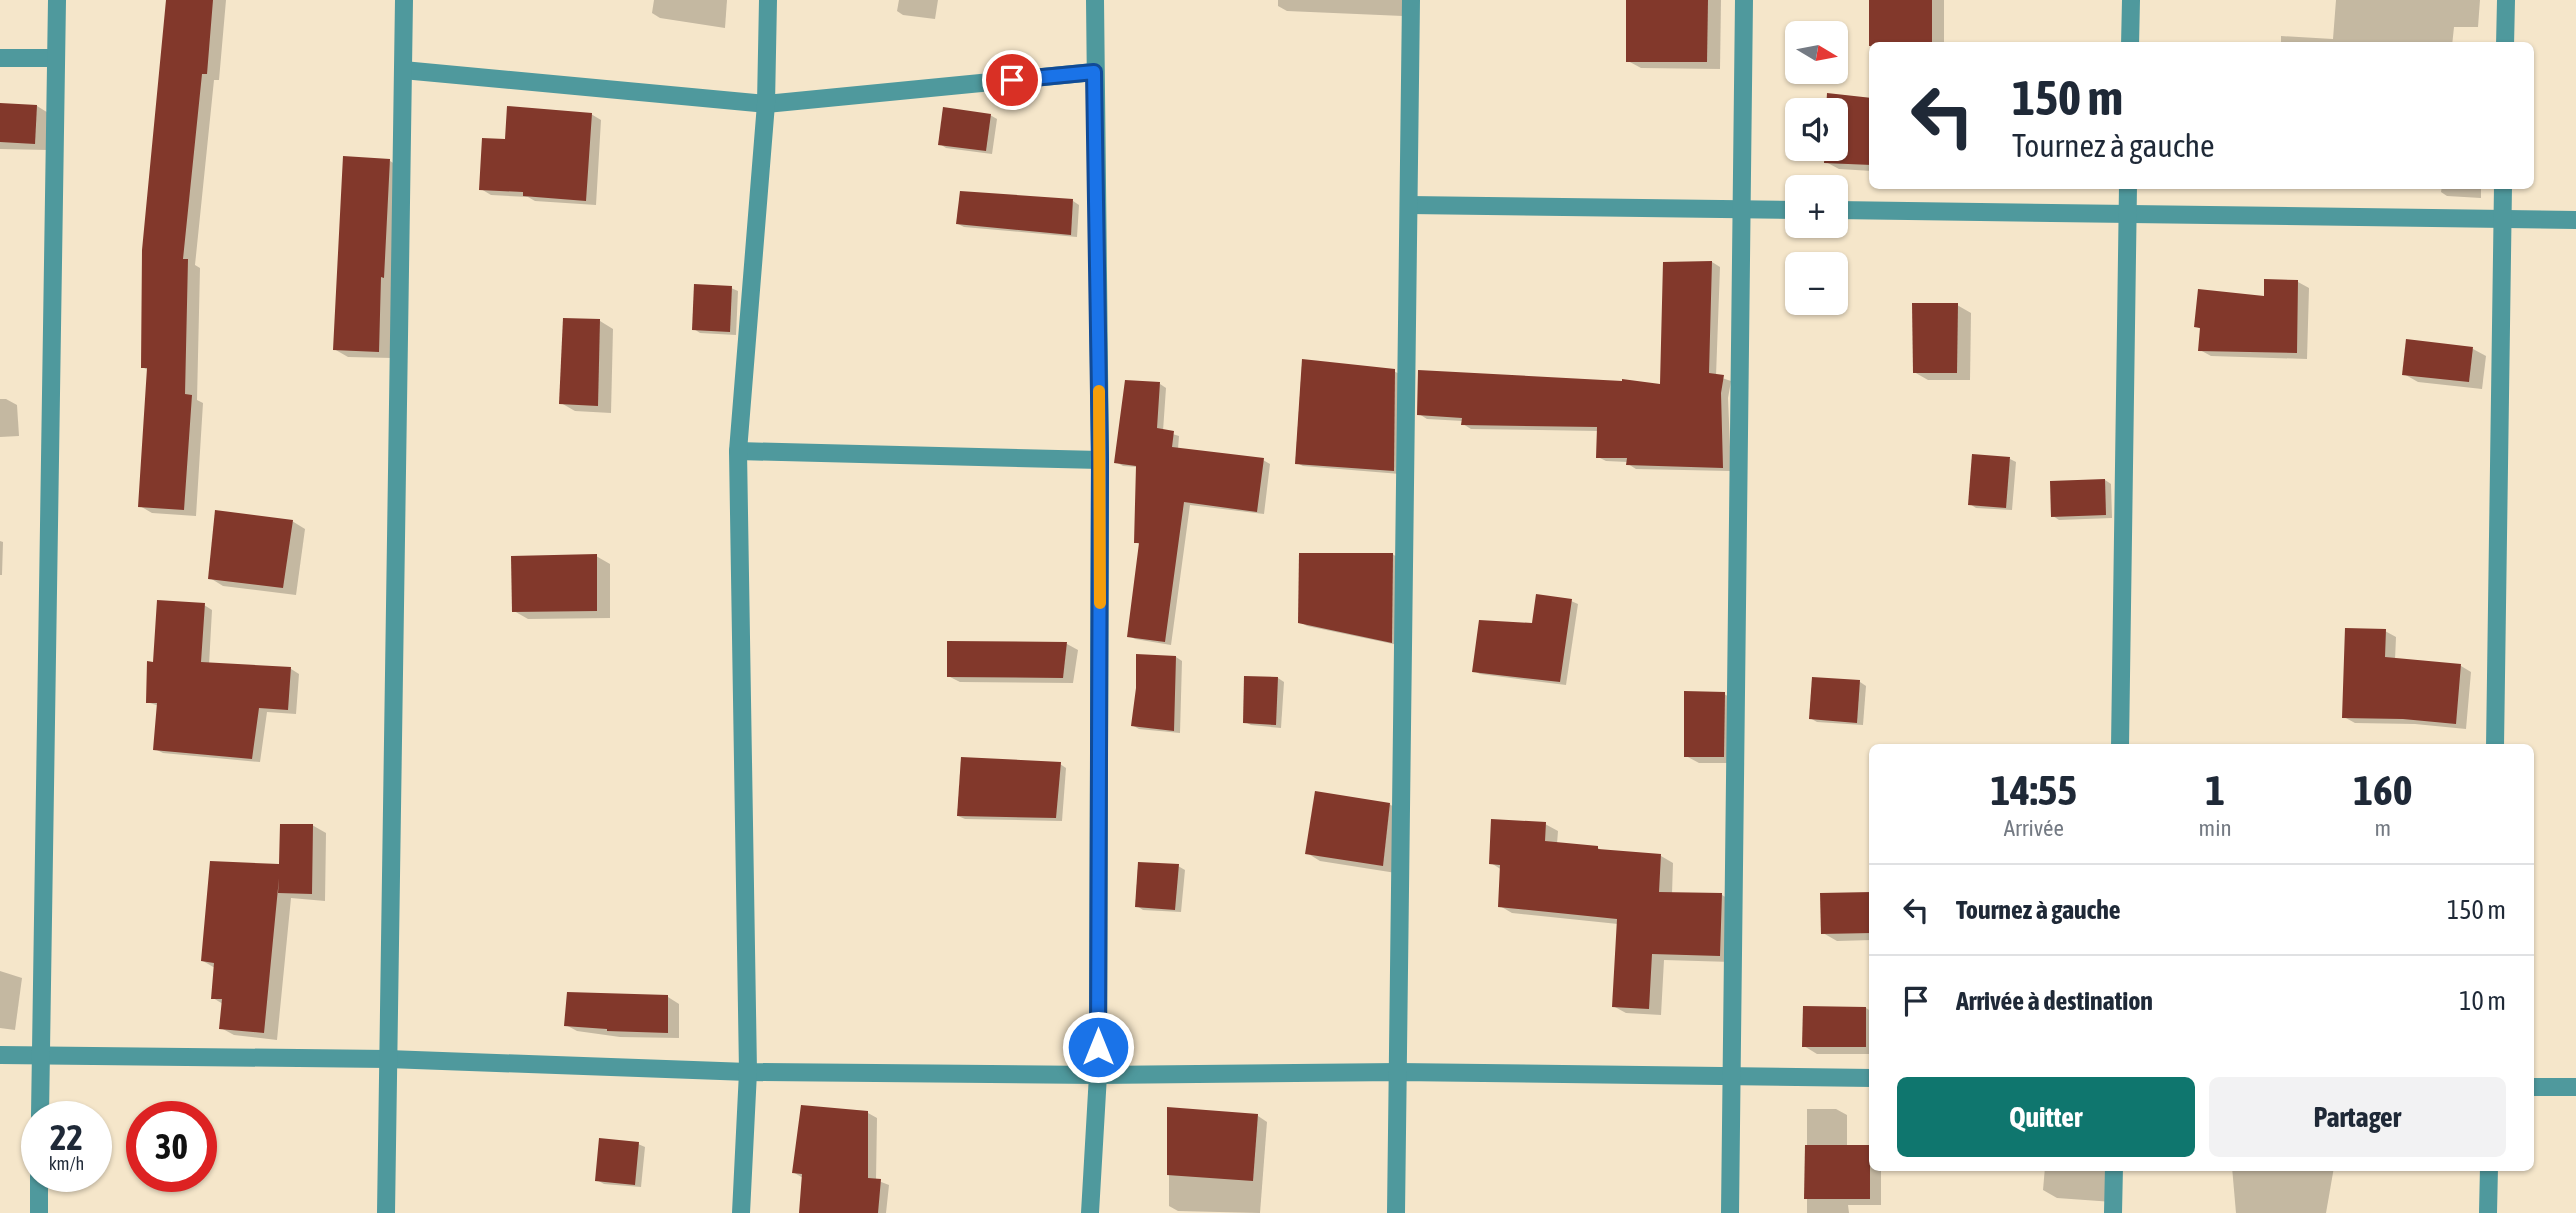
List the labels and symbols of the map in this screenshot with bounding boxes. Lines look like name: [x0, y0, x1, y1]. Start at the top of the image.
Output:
north arrow: [1785, 21, 1848, 84]
pin: [982, 50, 1042, 110]
position arrow: [1061, 1010, 1135, 1084]
speed limit sign: 30: [126, 1101, 217, 1192]

